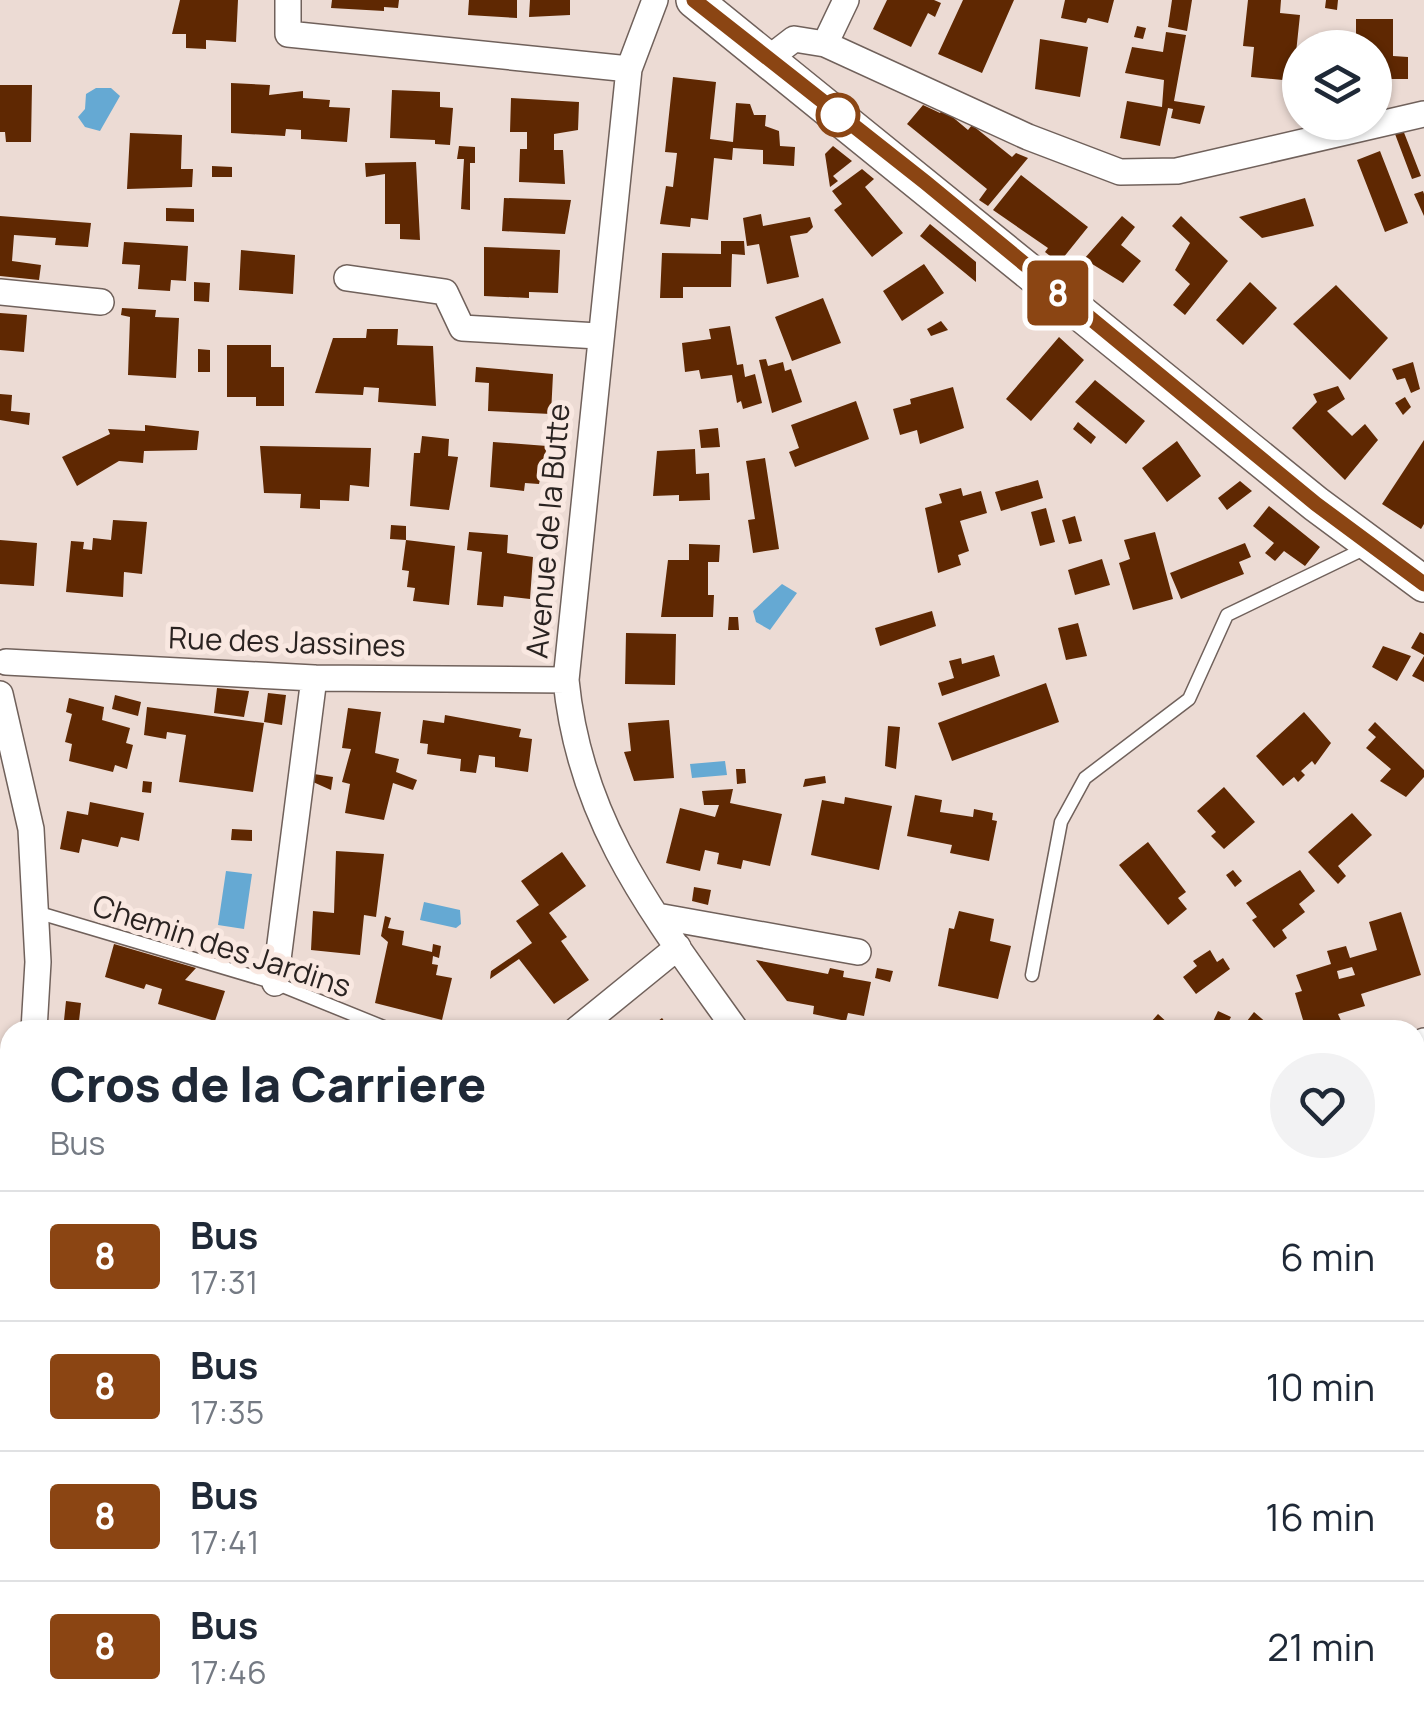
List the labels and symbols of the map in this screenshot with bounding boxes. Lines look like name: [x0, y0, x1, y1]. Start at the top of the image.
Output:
unlabelled marker: [817, 94, 859, 136]
line badge: 8: [1026, 260, 1090, 326]
street label: Avenue de la Butte: [515, 402, 579, 660]
street label: Rue des Jassines: [168, 616, 406, 666]
street label: Chemin des Jardins: [88, 884, 356, 1006]

